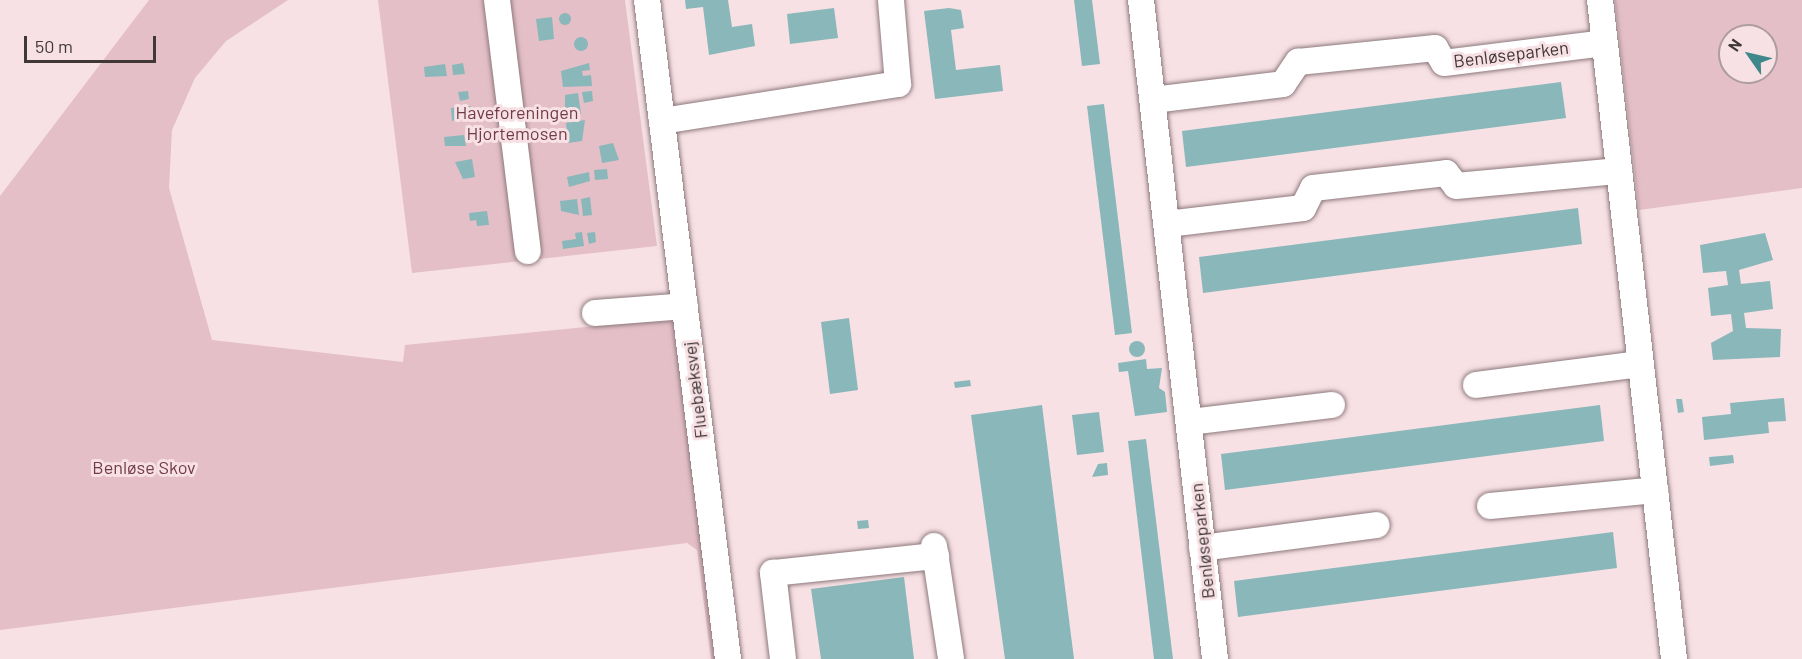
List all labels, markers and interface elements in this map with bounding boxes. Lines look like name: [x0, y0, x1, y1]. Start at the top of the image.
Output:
scale bar: [27, 24, 159, 62]
north arrow: [1718, 24, 1778, 84]
text: 50 m: [35, 35, 73, 57]
text: N: [1723, 35, 1745, 55]
street label: Benløseparken: [1452, 36, 1570, 72]
park label: Haveforeningen Hjortemosen: [456, 102, 578, 144]
street label: Fluebæksvej: [678, 340, 712, 440]
park label: Benløse Skov: [92, 456, 196, 478]
street label: Benløseparken: [1185, 482, 1219, 600]

